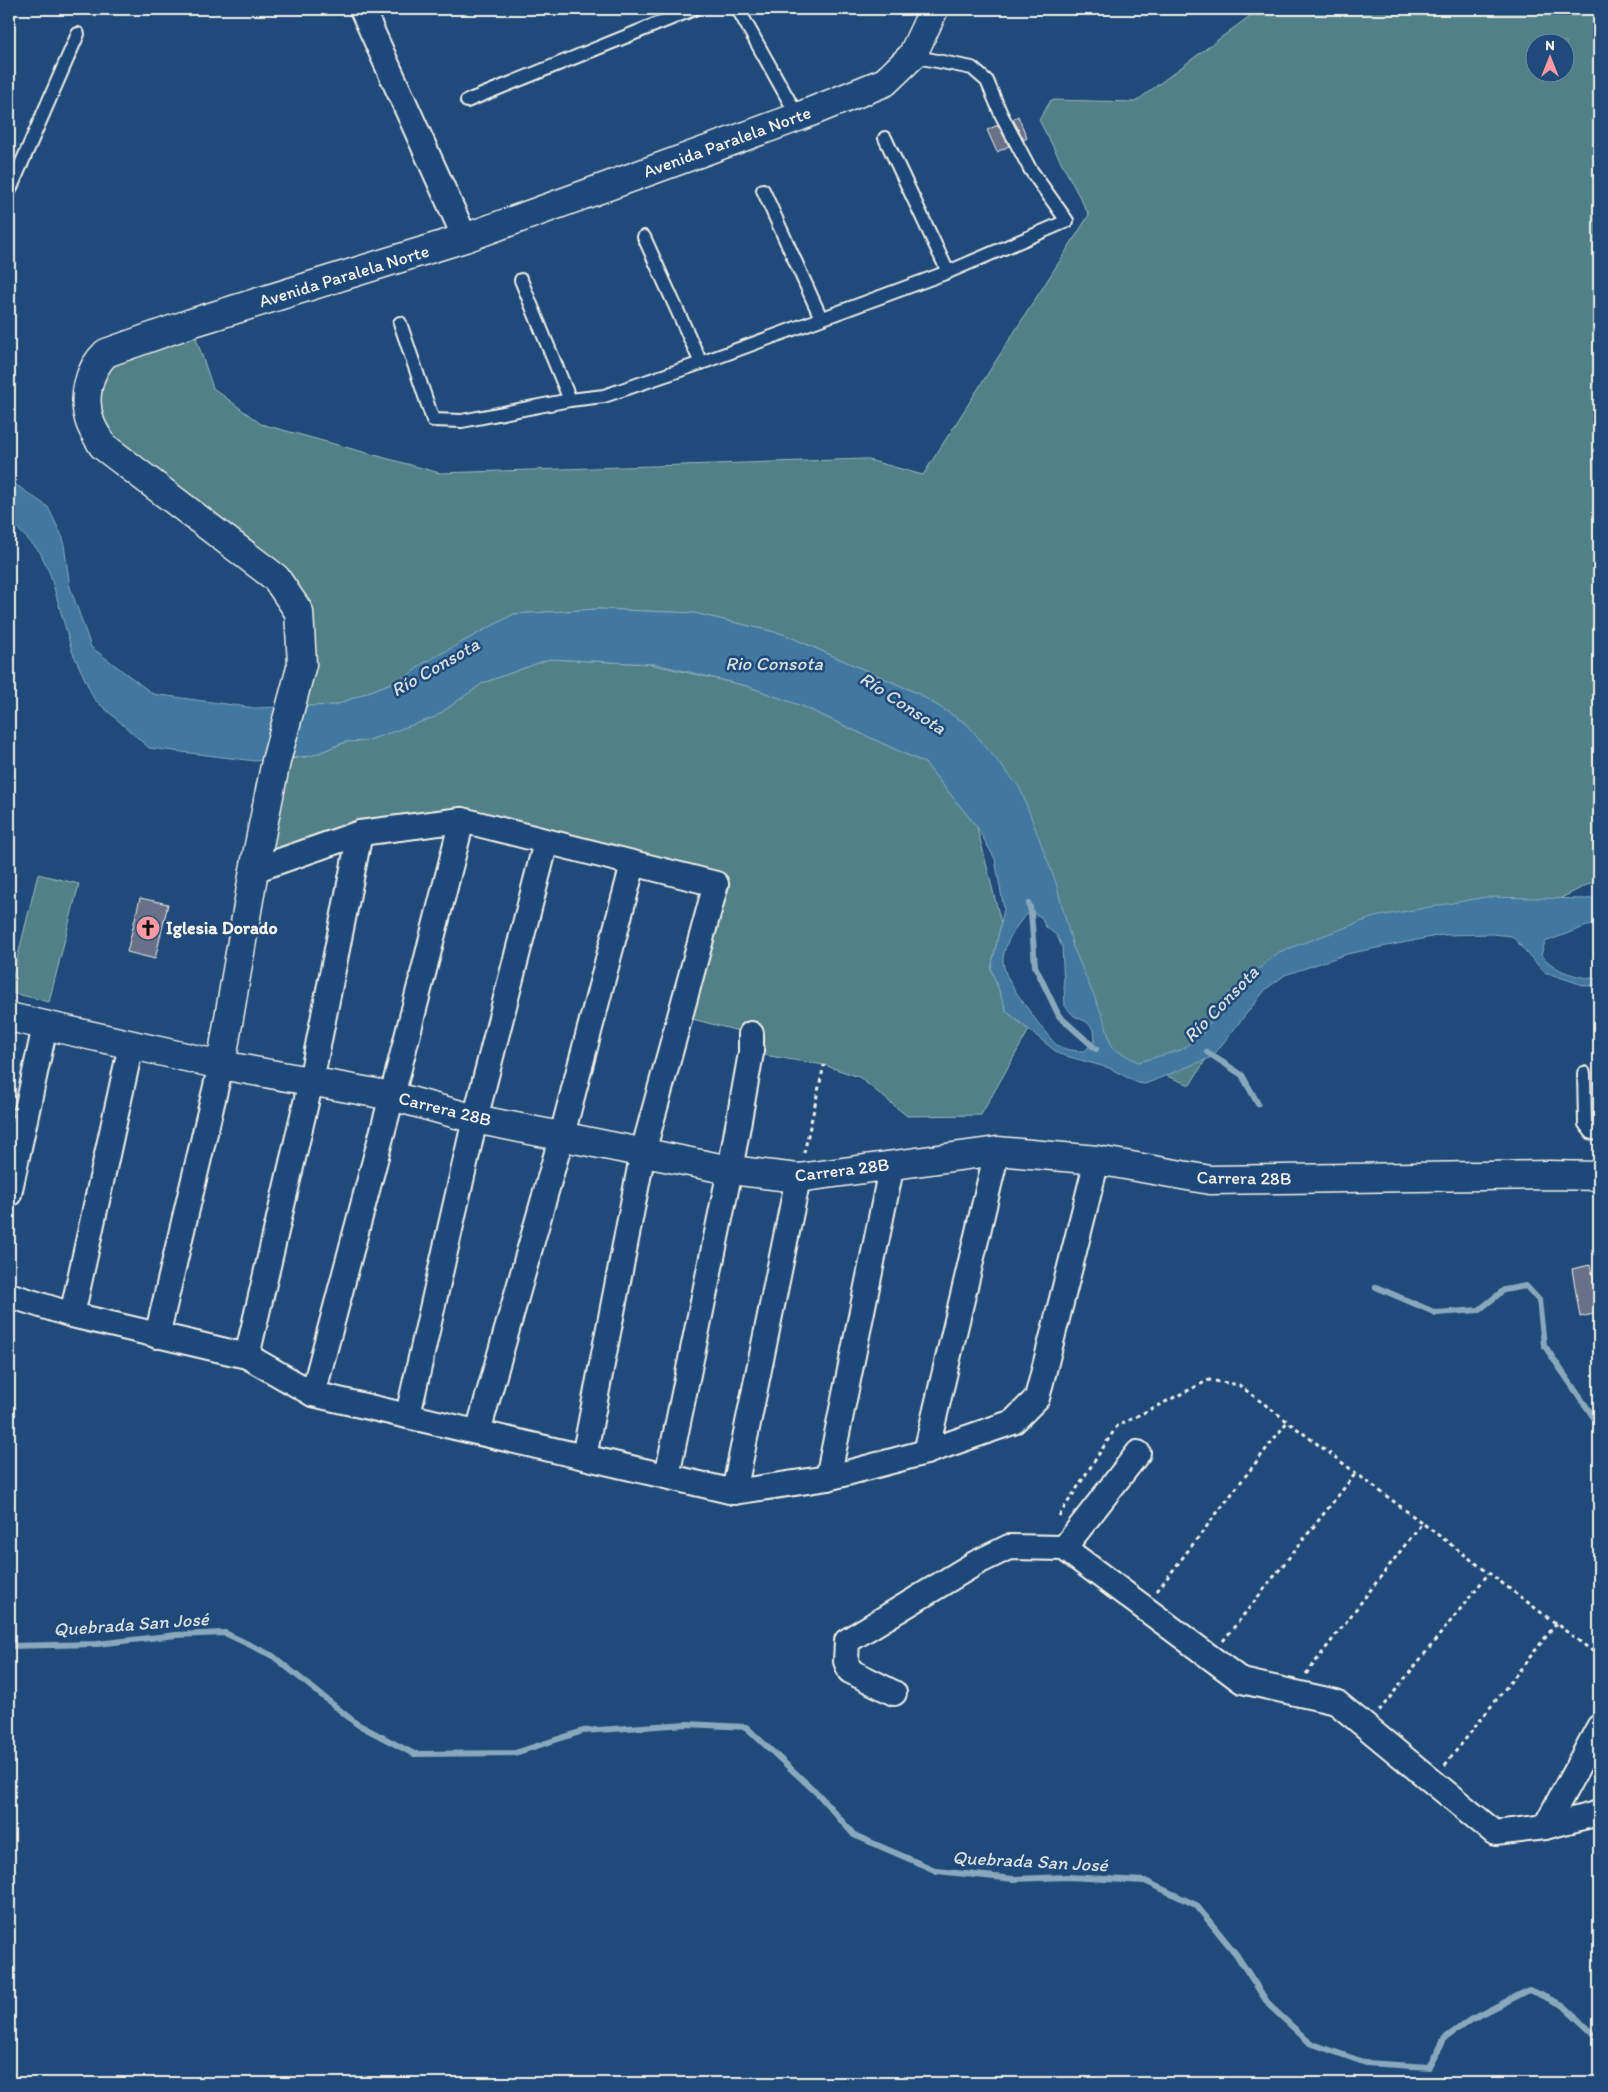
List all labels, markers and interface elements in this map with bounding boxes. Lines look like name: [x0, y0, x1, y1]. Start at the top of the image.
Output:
north arrow: [1526, 32, 1576, 82]
text: N: [1545, 37, 1555, 54]
street label: Avenida Paralela Norte: [640, 101, 814, 183]
street label: Avenida Paralela Norte: [256, 240, 432, 312]
water label: Río Consota: [387, 632, 483, 701]
water label: Rio Consota: [725, 652, 823, 675]
water label: Río Consota: [856, 667, 950, 739]
church icon: Iglesia Dorado: [135, 915, 161, 941]
place label: Iglesia Dorado: [166, 917, 278, 939]
water label: Río Consota: [1179, 961, 1263, 1047]
street label: Carrera 28B: [396, 1087, 494, 1131]
street label: Carrera 28B: [794, 1153, 890, 1187]
street label: Carrera 28B: [1196, 1166, 1292, 1190]
water label: Quebrada San José: [53, 1607, 210, 1641]
water label: Quebrada San José: [952, 1845, 1109, 1877]

